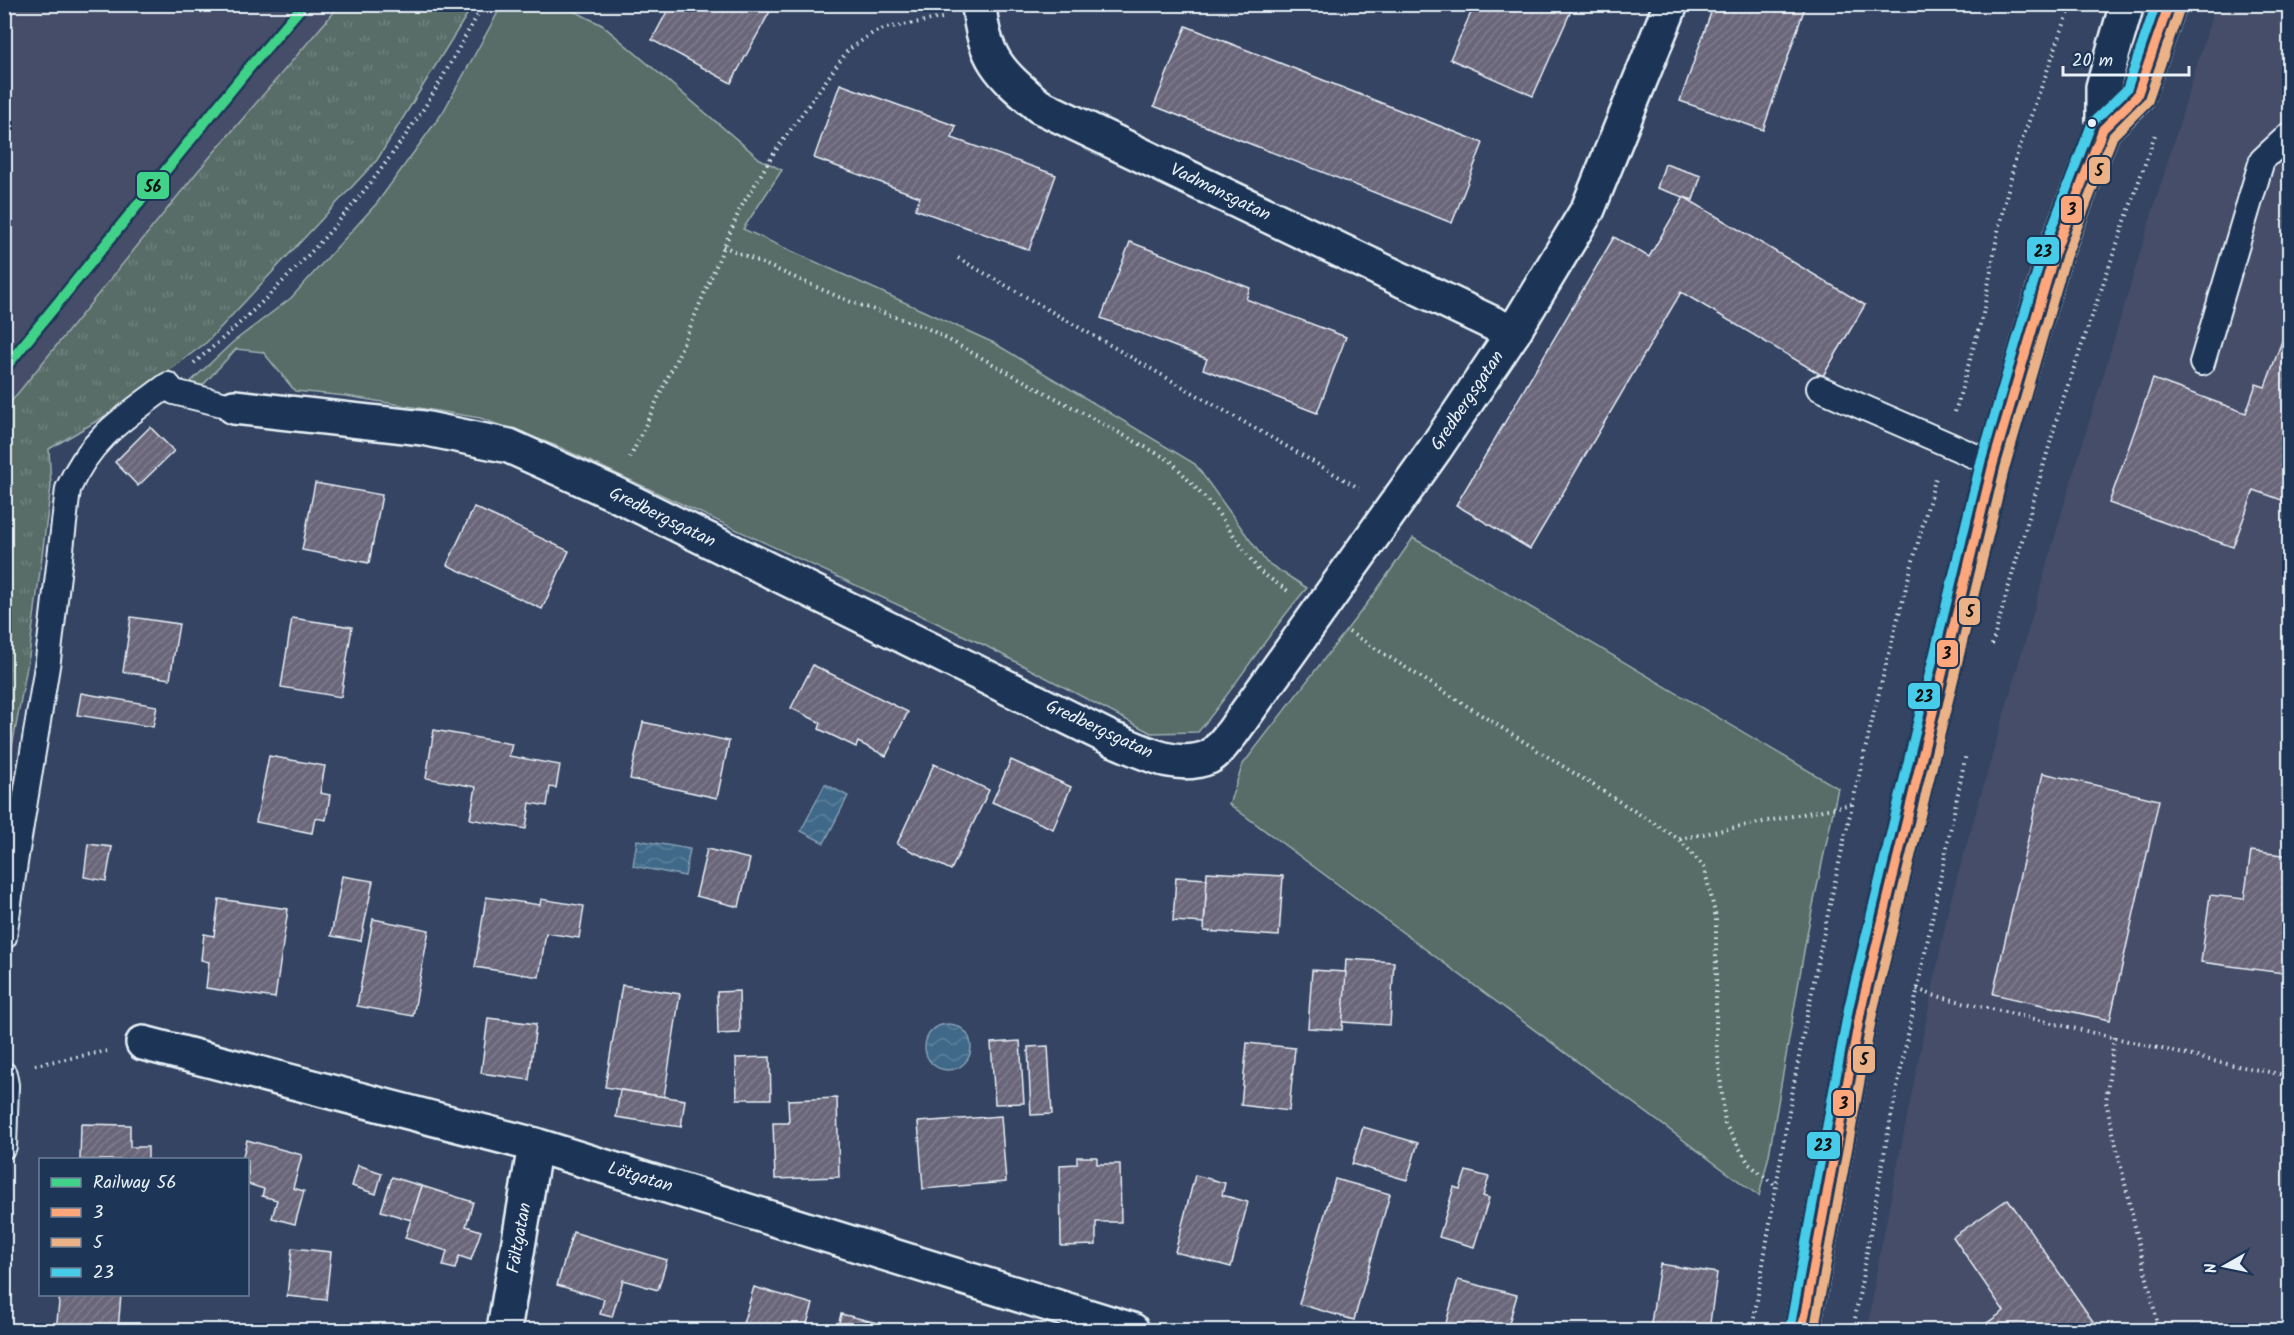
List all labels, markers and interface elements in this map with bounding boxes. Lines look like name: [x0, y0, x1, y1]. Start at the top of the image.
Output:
scale bar: [2063, 39, 2189, 77]
text: 20 m: [2072, 47, 2113, 76]
unlabelled marker: [2086, 117, 2098, 129]
street label: Vadmansgatan: [1165, 156, 1275, 230]
line badge: 5: [2088, 156, 2111, 185]
text: 5: [2094, 159, 2105, 184]
line badge: 56: [136, 171, 170, 200]
text: 56: [144, 175, 162, 200]
line badge: 3: [2060, 195, 2083, 224]
text: 3: [2067, 198, 2077, 223]
line badge: 23: [2026, 236, 2060, 265]
text: 23: [2034, 240, 2052, 265]
street label: Gredbergsgatan: [1424, 345, 1512, 457]
street label: Gredbergsgatan: [604, 480, 720, 556]
line badge: 5: [1958, 597, 1981, 626]
text: 5: [1965, 600, 1976, 625]
line badge: 3: [1936, 639, 1959, 668]
text: 3: [1942, 642, 1952, 667]
line badge: 23: [1907, 682, 1941, 710]
text: 23: [1915, 685, 1933, 710]
street label: Gredbergsgatan: [1040, 692, 1158, 768]
line badge: 5: [1852, 1045, 1876, 1074]
text: 5: [1859, 1048, 1870, 1073]
line badge: 3: [1832, 1089, 1855, 1117]
text: 3: [1839, 1092, 1849, 1117]
line badge: 23: [1806, 1131, 1841, 1160]
text: 23: [1814, 1134, 1832, 1159]
street label: Lötgatan: [604, 1154, 676, 1202]
legend: [39, 1158, 249, 1296]
text: Railway 56: [93, 1169, 177, 1198]
text: 3: [93, 1199, 103, 1228]
street label: Fältgatan: [500, 1200, 540, 1276]
text: 5: [93, 1229, 104, 1258]
north arrow: [2195, 1236, 2255, 1296]
text: 23: [93, 1259, 114, 1288]
text: N: [2199, 1261, 2225, 1275]

